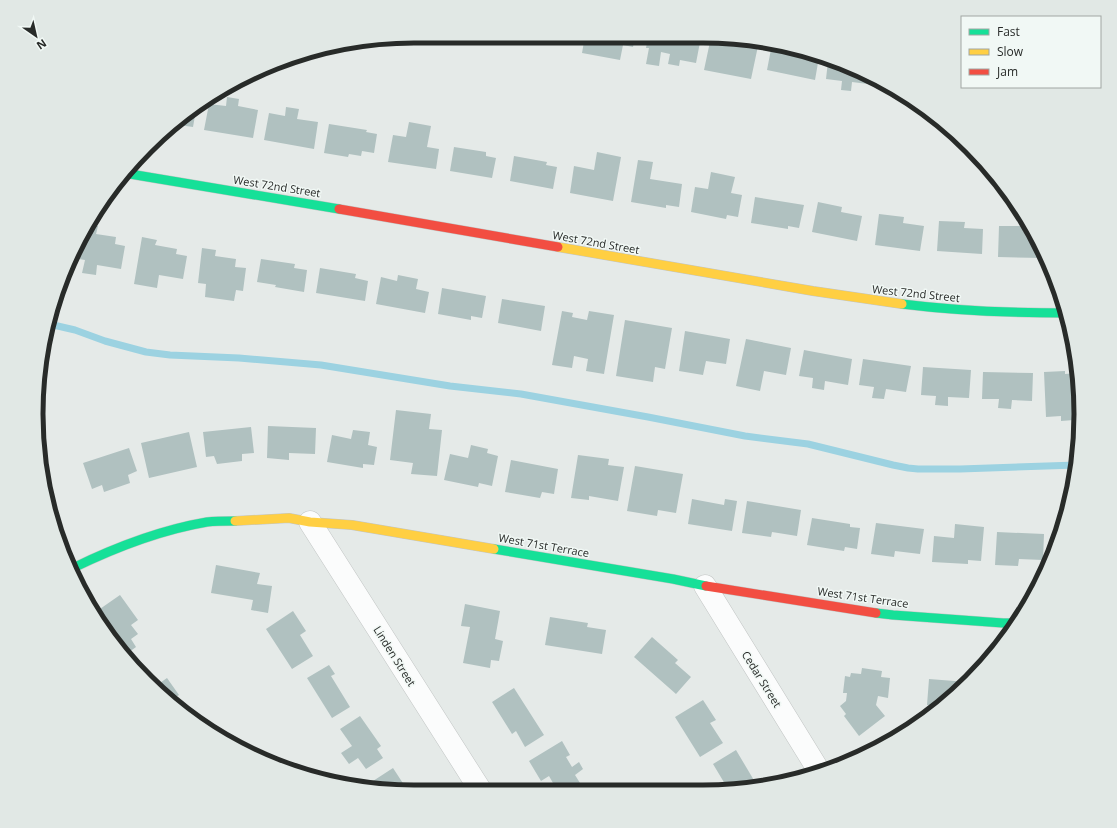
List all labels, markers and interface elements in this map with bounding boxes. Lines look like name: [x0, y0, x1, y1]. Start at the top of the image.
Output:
north arrow: [16, 16, 56, 56]
legend: [961, 16, 1101, 88]
text: Fast: [997, 23, 1020, 40]
text: N: [34, 36, 50, 53]
text: Slow: [997, 43, 1024, 60]
text: Jam: [996, 63, 1018, 80]
street label: West 72nd Street: [232, 172, 322, 200]
street label: West 72nd Street: [551, 227, 641, 257]
street label: West 72nd Street: [871, 281, 961, 305]
street label: West 71st Terrace: [498, 530, 590, 560]
street label: West 71st Terrace: [817, 583, 909, 611]
street label: Linden Street: [370, 623, 420, 689]
street label: Cedar Street: [739, 648, 785, 710]

